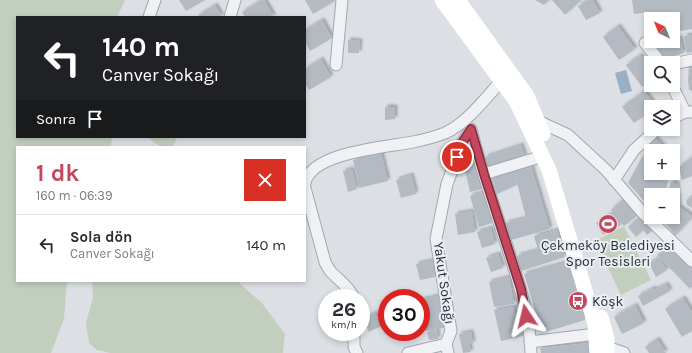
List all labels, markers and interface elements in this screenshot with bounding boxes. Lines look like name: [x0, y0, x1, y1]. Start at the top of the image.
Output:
north arrow: [644, 12, 680, 48]
map controls: [644, 12, 680, 224]
text: 140 m: [102, 30, 180, 63]
icon: left: [36, 32, 88, 84]
button: search: [644, 56, 680, 92]
text: Canver Sokağı: [102, 64, 219, 86]
button: layers: [644, 100, 680, 136]
icon: arrive: [84, 108, 106, 130]
text: Sonra: [36, 110, 76, 128]
pin: [440, 140, 474, 174]
button: +: [644, 144, 680, 180]
icon: arrive: [446, 146, 468, 168]
text: 1 dk: [36, 159, 80, 187]
button: close: [244, 159, 286, 201]
text: 160 m · 06:39: [36, 188, 113, 203]
button: −: [644, 188, 680, 224]
sports icon: Çekmeköy Belediyesi Spor Tesisleri: [597, 213, 619, 235]
text: Sola dön: [70, 228, 132, 246]
icon: left: [36, 234, 58, 256]
text: 140 m: [246, 236, 286, 254]
place label: Çekmeköy Belediyesi Spor Tesisleri: [541, 237, 675, 270]
street label: Yakut Sokağı: [430, 241, 458, 325]
text: Canver Sokağı: [70, 246, 155, 261]
speed limit sign: 30: [378, 289, 430, 341]
bus stop icon: Köşk: [567, 290, 589, 312]
place label: Köşk: [592, 293, 624, 310]
position arrow: [505, 295, 547, 337]
text: 26: [332, 298, 356, 321]
text: km/h: [331, 319, 357, 331]

